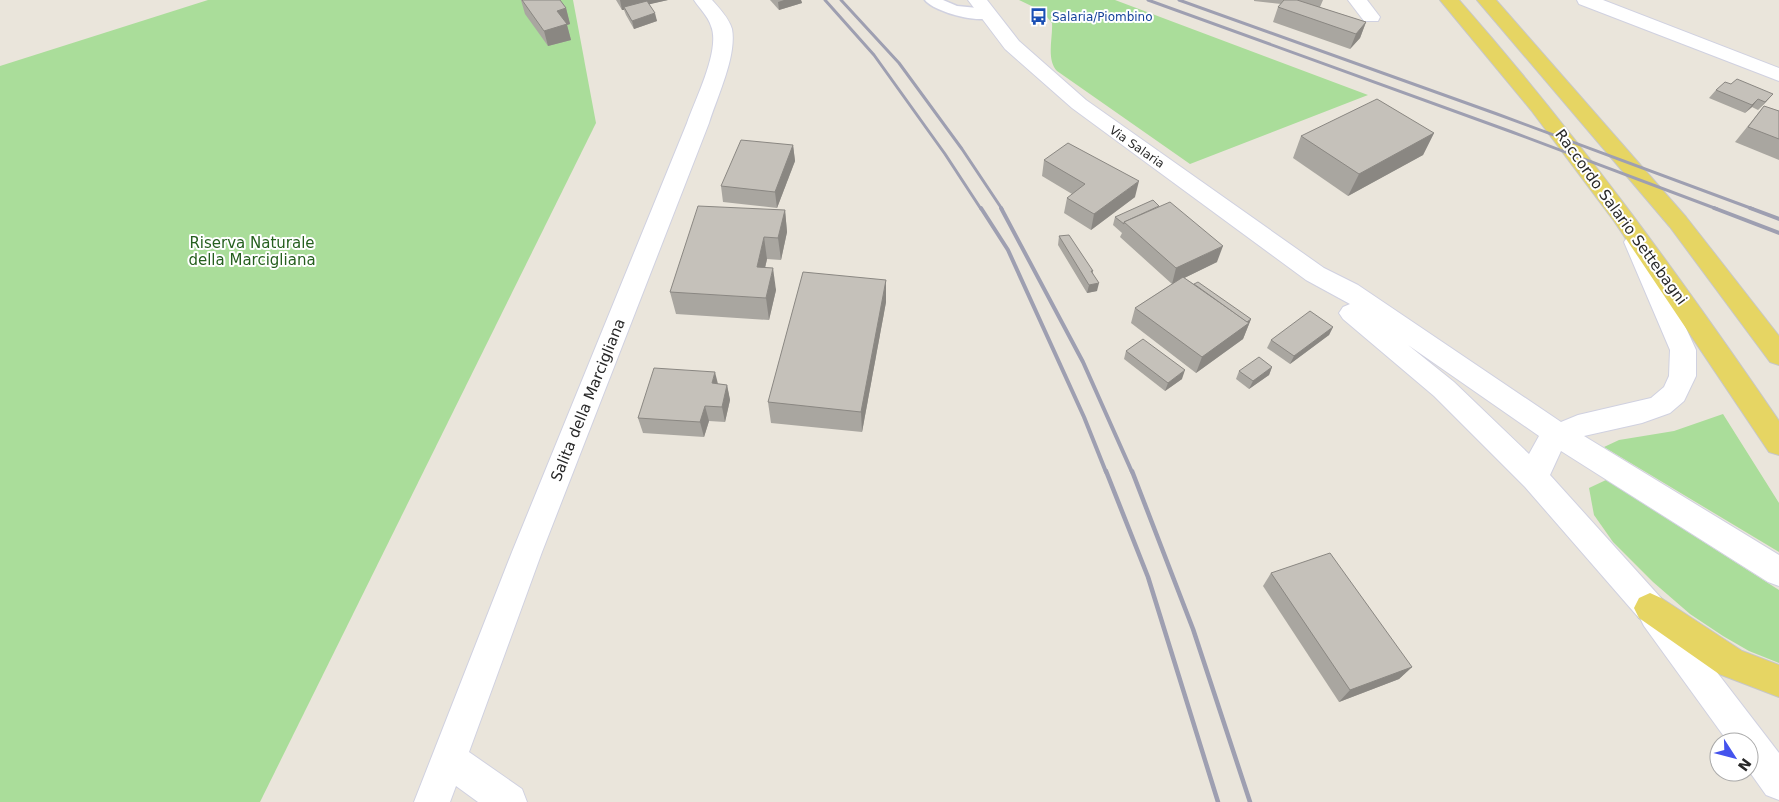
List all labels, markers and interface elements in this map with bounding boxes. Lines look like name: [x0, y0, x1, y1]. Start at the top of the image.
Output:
bus stop icon: Salaria/Piombino: [1028, 7, 1048, 27]
place label: Salaria/Piombino: [1052, 10, 1153, 24]
street label: Via Salaria: [1107, 123, 1167, 171]
street label: Raccordo Salario Settebagni: [1551, 126, 1691, 308]
park label: Riserva Naturale della Marcigliana: [188, 234, 316, 269]
street label: Salita della Marcigliana: [547, 316, 629, 484]
north arrow: [1709, 732, 1759, 782]
text: N: [1735, 755, 1754, 774]

